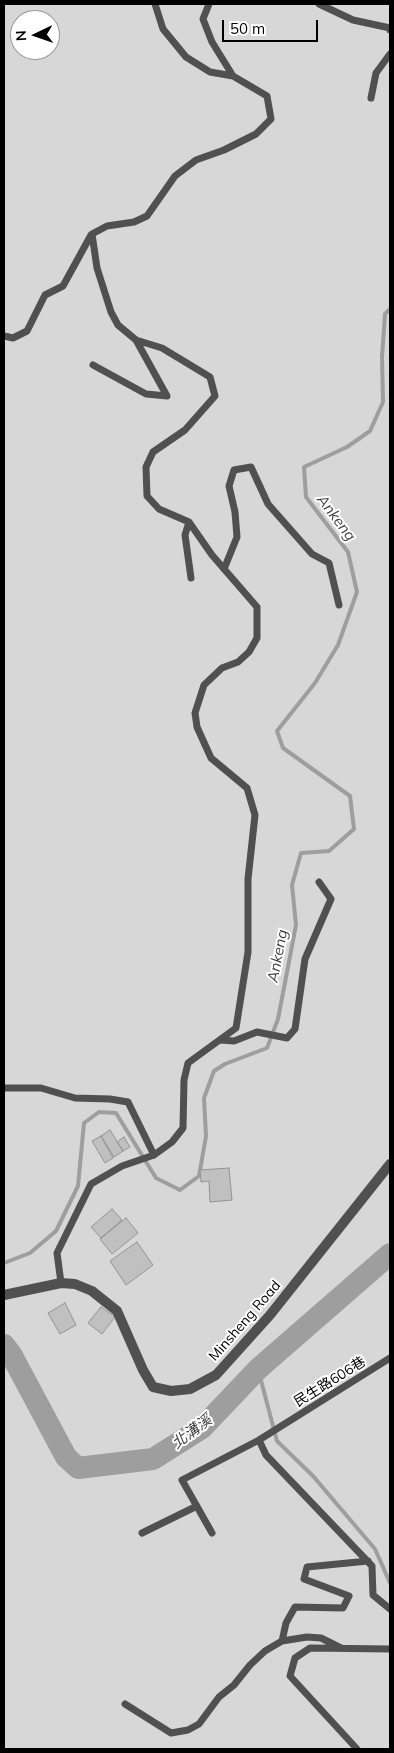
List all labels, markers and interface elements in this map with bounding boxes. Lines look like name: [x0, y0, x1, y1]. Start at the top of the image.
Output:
north arrow: [10, 10, 60, 60]
scale bar: [224, 10, 320, 42]
text: 50 m: [230, 19, 265, 38]
text: N: [12, 30, 30, 41]
water label: Ankeng: [313, 491, 359, 545]
water label: Ankeng: [264, 928, 292, 984]
street label: Minsheng Road: [206, 1277, 284, 1365]
street label: 民生路606巷: [291, 1353, 369, 1411]
water label: 北溝溪: [169, 1411, 215, 1453]

